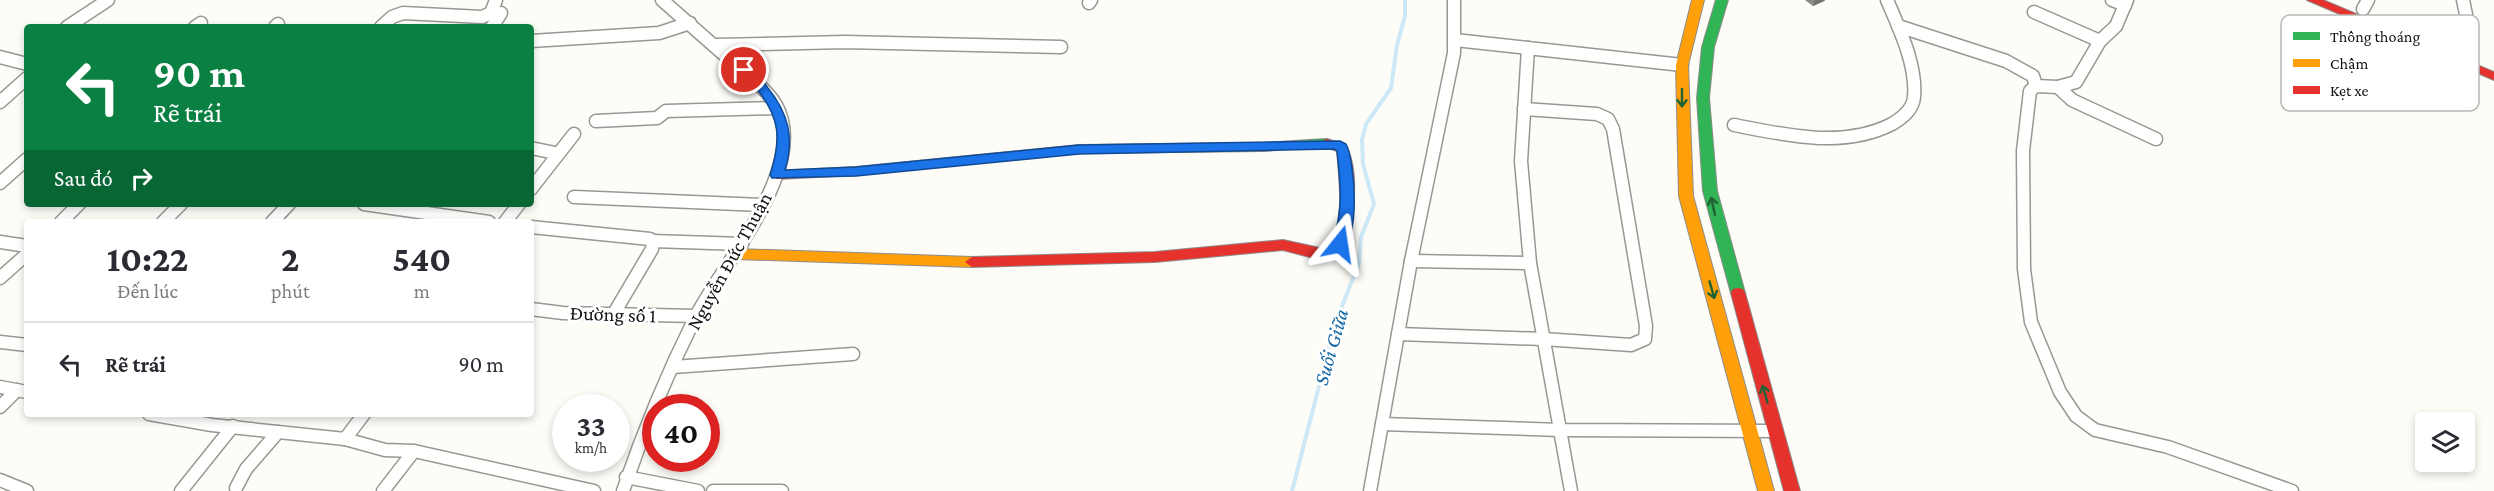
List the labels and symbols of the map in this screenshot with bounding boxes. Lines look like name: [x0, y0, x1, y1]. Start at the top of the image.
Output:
legend: [2281, 15, 2479, 111]
text: Thông thoáng: [2330, 28, 2420, 46]
pin: [718, 44, 769, 95]
text: Chậm: [2330, 55, 2368, 73]
text: Kẹt xe: [2330, 82, 2369, 100]
one-way arrow: [1676, 88, 1688, 108]
street label: Nguyễn Đức Thuận: [682, 188, 777, 334]
one-way arrow: [1707, 197, 1719, 216]
position arrow: [1308, 212, 1372, 276]
one-way arrow: [1707, 280, 1718, 299]
street label: Đường số 1: [570, 302, 656, 327]
water label: Suối Giữa: [1309, 306, 1353, 388]
one-way arrow: [1759, 385, 1771, 404]
speed limit sign: 40: [642, 394, 720, 472]

